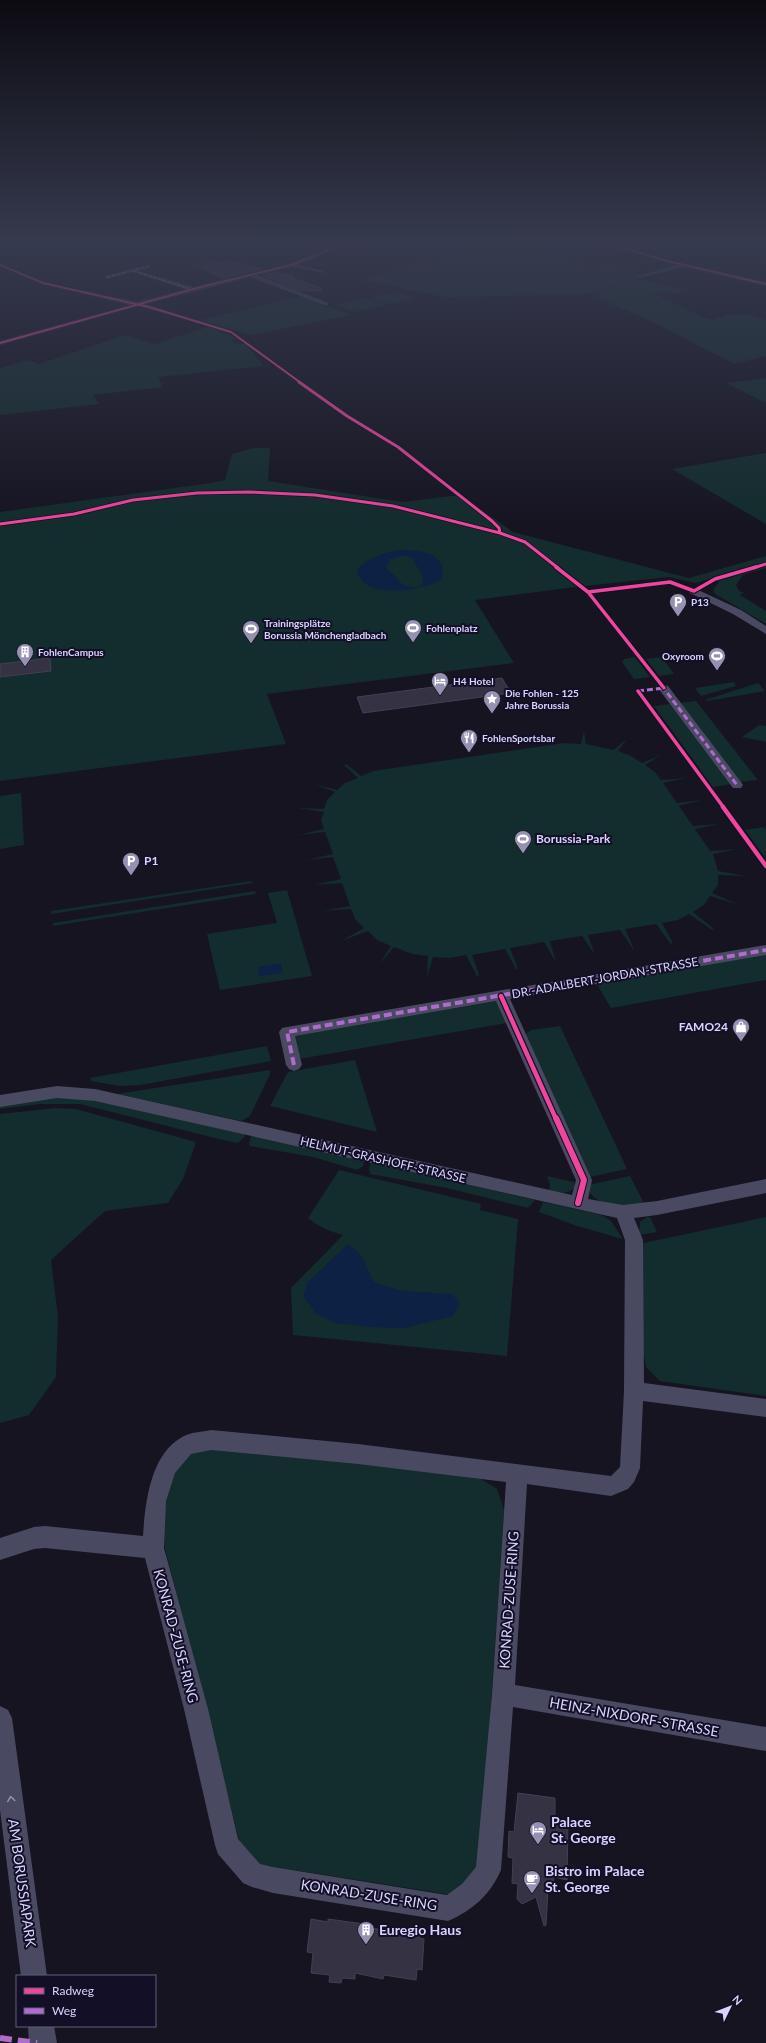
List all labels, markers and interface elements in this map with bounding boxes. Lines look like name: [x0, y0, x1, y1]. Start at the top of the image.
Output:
parking icon: P13: [668, 592, 688, 617]
place label: P13: [691, 596, 709, 608]
place label: Trainingsplätze Borussia Mönchengladbach: [264, 617, 387, 641]
sports icon: Fohlenplatz: [403, 618, 423, 643]
sports icon: Trainingsplätze Borussia Mönchengladbach: [241, 619, 261, 644]
place label: Fohlenplatz: [426, 622, 478, 634]
building icon: FohlenCampus: [15, 642, 35, 667]
place label: FohlenCampus: [38, 646, 104, 658]
sports icon: Oxyroom: [707, 646, 727, 671]
place label: Oxyroom: [662, 650, 704, 662]
hotel icon: H4 Hotel: [430, 671, 450, 696]
place label: H4 Hotel: [453, 675, 494, 687]
place label: Die Fohlen - 125 Jahre Borussia: [505, 687, 579, 711]
place icon: Die Fohlen - 125 Jahre Borussia: [482, 689, 502, 714]
restaurant icon: FohlenSportsbar: [459, 728, 479, 753]
place label: FohlenSportsbar: [482, 732, 555, 744]
sports icon: Borussia-Park: [513, 829, 533, 854]
place label: Borussia-Park: [536, 831, 611, 846]
parking icon: P1: [121, 851, 141, 876]
place label: P1: [144, 853, 158, 868]
street label: DR.-ADALBERT-JORDAN-STRASSE: [510, 954, 700, 1001]
shop icon: FAMO24: [731, 1017, 751, 1042]
place label: FAMO24: [679, 1019, 728, 1034]
street label: HELMUT-GRASHOFF-STRASSE: [299, 1133, 468, 1186]
street label: KONRAD-ZUSE-RING: [495, 1531, 522, 1669]
street label: KONRAD-ZUSE-RING: [150, 1567, 203, 1705]
street label: HEINZ-NIXDORF-STRASSE: [548, 1693, 720, 1740]
one-way arrow: [7, 1795, 16, 1802]
place label: Palace St. George: [551, 1813, 616, 1846]
street label: AM BORUSSIAPARK: [5, 1818, 40, 1949]
hotel icon: Palace St. George: [528, 1820, 548, 1845]
place label: Bistro im Palace St. George: [545, 1862, 645, 1895]
cafe icon: Bistro im Palace St. George: [522, 1869, 542, 1894]
street label: KONRAD-ZUSE-RING: [300, 1875, 438, 1914]
building icon: Euregio Haus: [356, 1920, 376, 1945]
place label: Euregio Haus: [379, 1921, 461, 1938]
legend: [16, 1975, 156, 2027]
text: Radweg: [52, 1983, 94, 1998]
north arrow: [710, 1987, 750, 2027]
text: N: [730, 1992, 745, 2007]
text: Weg: [52, 2003, 76, 2018]

